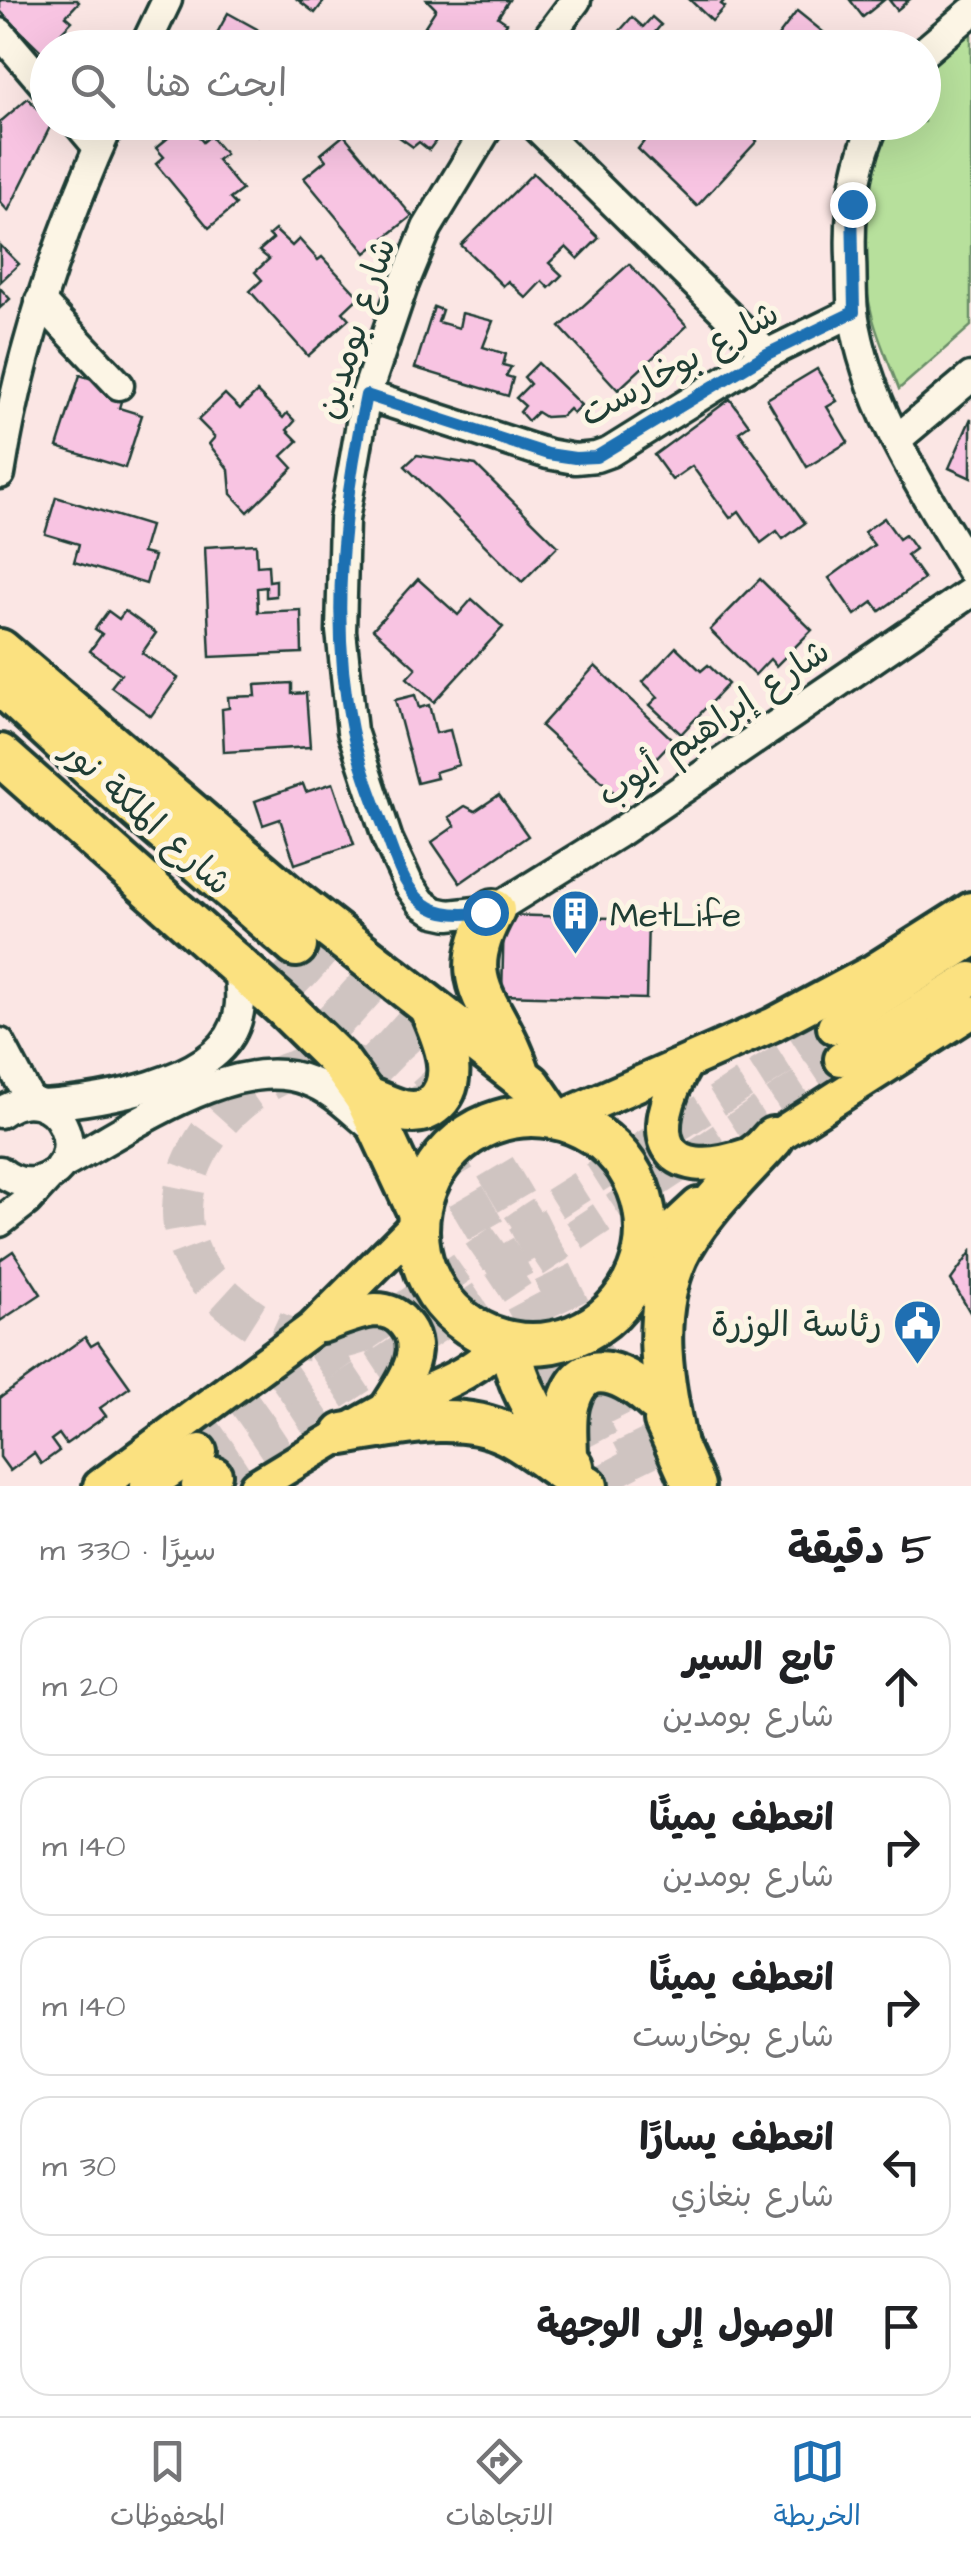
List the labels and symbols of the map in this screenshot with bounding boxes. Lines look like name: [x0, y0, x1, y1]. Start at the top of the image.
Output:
route end: [830, 182, 876, 228]
street label: شارع بومدين: [304, 232, 409, 425]
street label: شارع بوخارست: [571, 289, 788, 439]
street label: شارع إبراهيم أيوب: [588, 627, 840, 820]
street label: شارع الملكة نور: [49, 726, 242, 907]
building icon: MetLife: [549, 888, 601, 956]
route start: [463, 890, 509, 936]
place label: MetLife: [610, 891, 741, 940]
public building icon: رئاسة الوزرة: [891, 1298, 943, 1366]
place label: رئاسة الوزرة: [711, 1301, 882, 1350]

